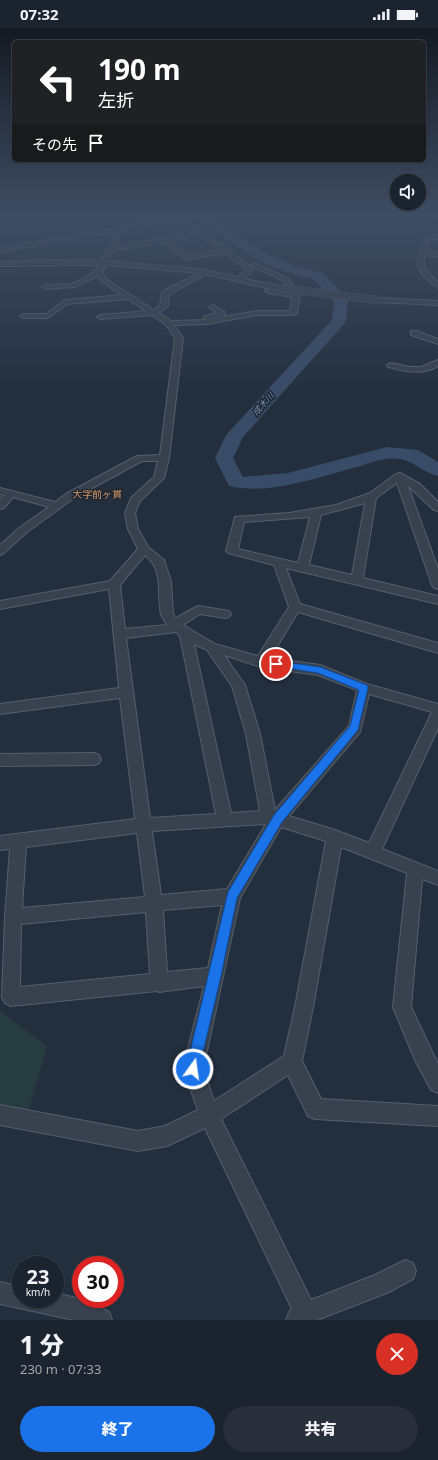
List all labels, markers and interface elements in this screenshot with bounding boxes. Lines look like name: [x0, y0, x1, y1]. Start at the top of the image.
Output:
text: 07:32: [20, 4, 59, 24]
text: 190 m: [98, 50, 181, 88]
icon: left: [32, 56, 84, 108]
text: 左折: [98, 88, 134, 112]
icon: arrive: [85, 132, 107, 154]
text: その先: [32, 134, 77, 154]
map controls: [390, 174, 426, 210]
button: sound: [390, 174, 426, 210]
water label: 成木川: [249, 389, 278, 418]
district label: 大字前ヶ貫: [72, 487, 122, 501]
pin: [259, 647, 293, 681]
icon: arrive: [265, 653, 287, 675]
position arrow: [172, 1048, 214, 1090]
speed limit sign: 30: [72, 1256, 124, 1308]
text: 23: [27, 1263, 49, 1290]
text: km/h: [26, 1285, 50, 1299]
text: 1 分: [20, 1328, 64, 1361]
button: close: [376, 1333, 418, 1375]
text: 230 m · 07:33: [20, 1360, 101, 1378]
button: 終了: [20, 1406, 215, 1452]
button: 共有: [223, 1406, 418, 1452]

